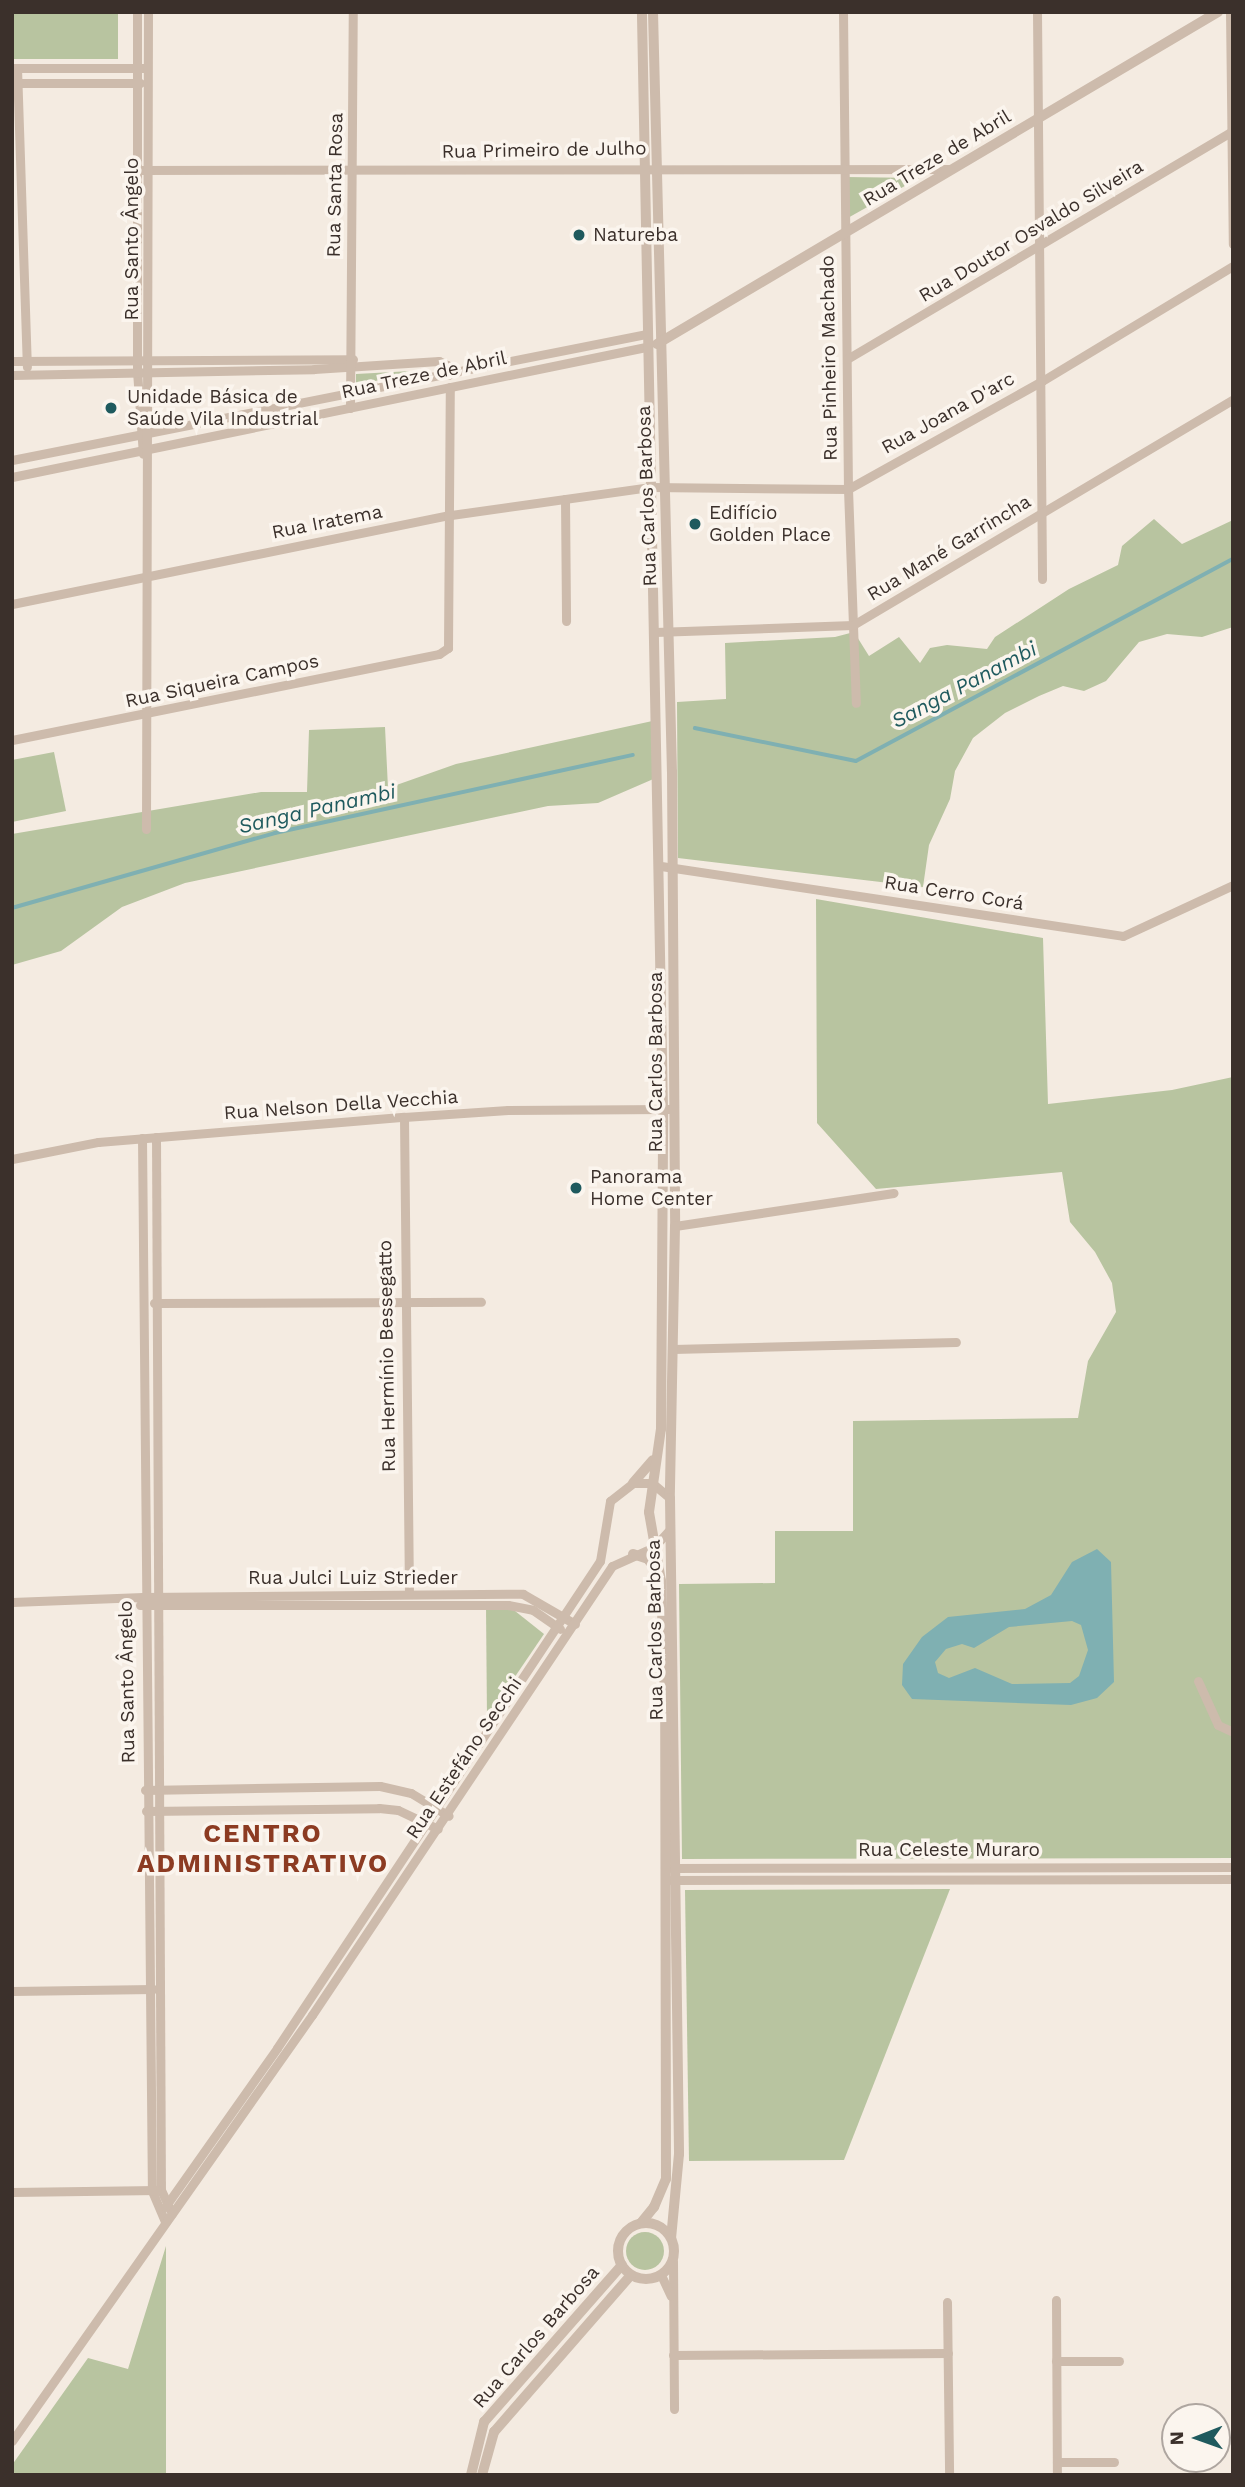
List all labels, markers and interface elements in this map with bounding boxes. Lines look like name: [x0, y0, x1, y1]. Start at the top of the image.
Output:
street label: Rua Treze de Abril: [858, 104, 1016, 212]
street label: Rua Santa Rosa: [322, 112, 348, 258]
street label: Rua Primeiro de Julho: [441, 137, 647, 163]
street label: Rua Doutor Osvaldo Silveira: [914, 155, 1148, 307]
street label: Rua Santo Ângelo: [121, 157, 143, 321]
place label: Natureba: [593, 224, 678, 246]
marker: Natureba: [571, 227, 587, 243]
street label: Rua Pinheiro Machado: [816, 255, 842, 461]
street label: Rua Treze de Abril: [339, 346, 509, 404]
street label: Rua Joana D'arc: [877, 367, 1019, 459]
place label: Unidade Básica de Saúde Vila Industrial: [127, 386, 320, 430]
marker: Unidade Básica de Saúde Vila Industrial: [101, 398, 121, 418]
street label: Rua Carlos Barbosa: [632, 405, 662, 587]
street label: Rua Mané Garrincha: [863, 490, 1035, 606]
street label: Rua Iratema: [270, 500, 384, 544]
place label: Edifício Golden Place: [709, 502, 831, 546]
marker: Edifício Golden Place: [687, 516, 703, 532]
water label: Sanga Panambi: [887, 636, 1041, 734]
street label: Rua Siqueira Campos: [123, 649, 321, 713]
water label: Sanga Panambi: [236, 779, 398, 839]
street label: Rua Cerro Corá: [883, 871, 1025, 915]
street label: Rua Carlos Barbosa: [645, 971, 667, 1153]
street label: Rua Nelson Della Vecchia: [222, 1085, 460, 1125]
place label: Panorama Home Center: [590, 1166, 713, 1210]
marker: Panorama Home Center: [568, 1180, 584, 1196]
street label: Rua Hermínio Bessegatto: [374, 1239, 400, 1473]
street label: Rua Carlos Barbosa: [642, 1539, 668, 1721]
street label: Rua Julci Luiz Strieder: [248, 1567, 458, 1589]
street label: Rua Santo Ângelo: [114, 1600, 140, 1764]
street label: Rua Estefáno Secchi: [401, 1673, 527, 1843]
district label: CENTRO ADMINISTRATIVO: [139, 1818, 387, 1880]
street label: Rua Celeste Muraro: [858, 1839, 1040, 1861]
street label: Rua Carlos Barbosa: [468, 2261, 604, 2413]
north arrow: [1161, 2403, 1231, 2473]
text: N: [1165, 2431, 1188, 2446]

